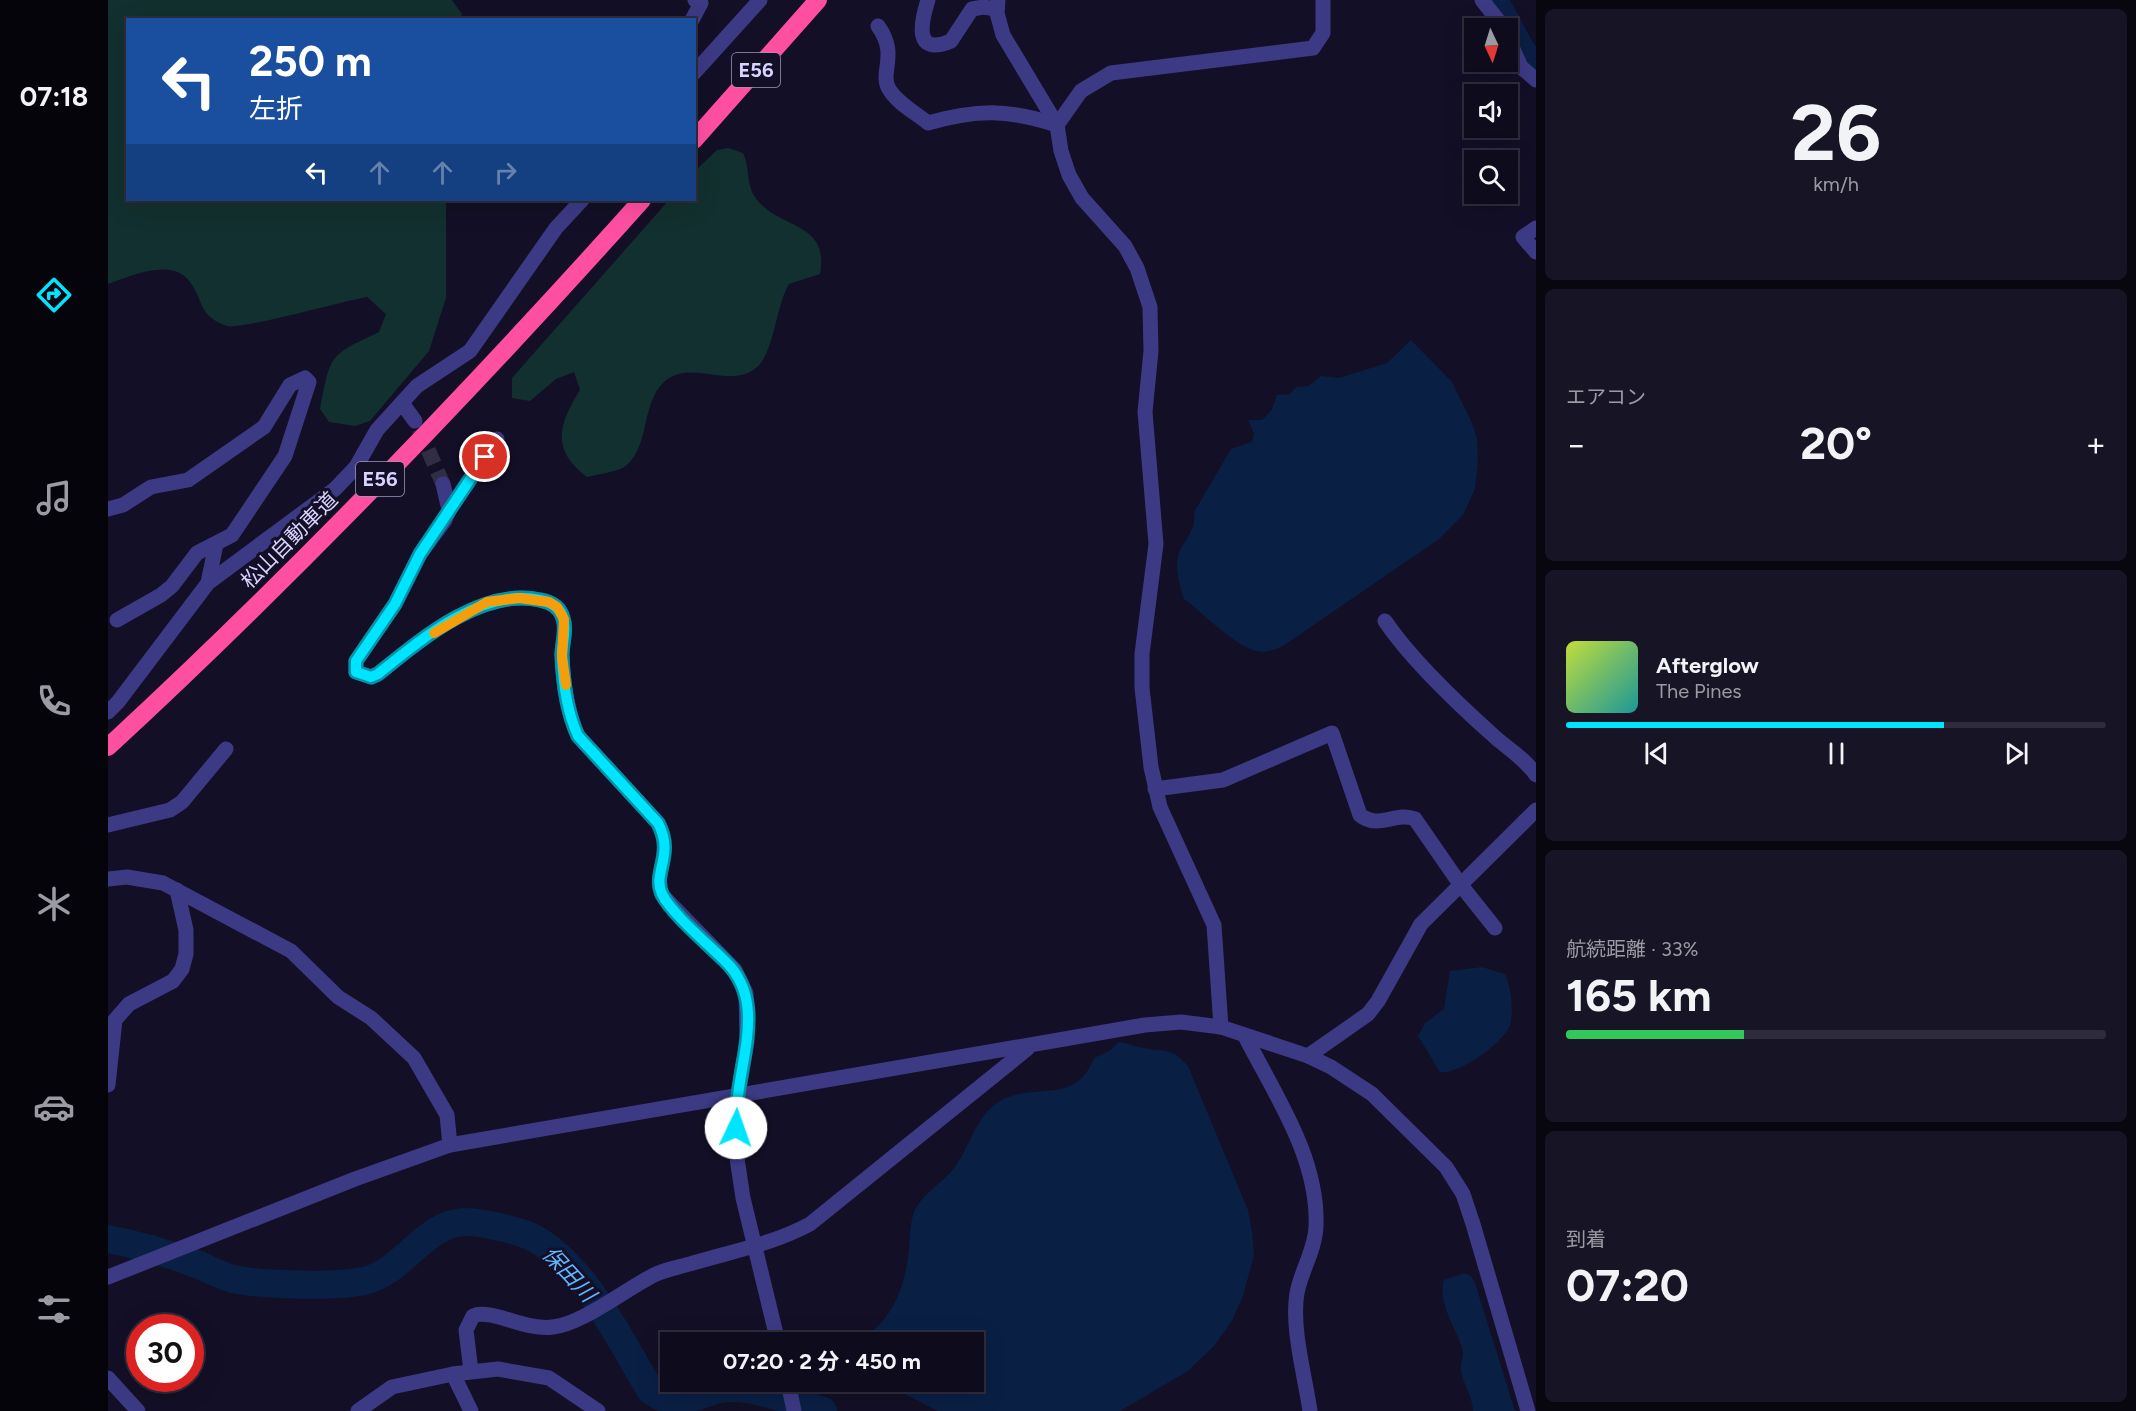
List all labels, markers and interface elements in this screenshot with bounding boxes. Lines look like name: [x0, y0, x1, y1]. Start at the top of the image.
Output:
north arrow: [1464, 18, 1518, 72]
map controls: [1464, 18, 1518, 204]
text: 250 m: [249, 36, 372, 87]
icon: left: [150, 42, 228, 120]
road number: E56: [732, 53, 780, 87]
text: 07:18: [20, 80, 88, 113]
button: sound: [1464, 84, 1518, 138]
text: 26: [1791, 86, 1881, 180]
text: 左折: [249, 92, 303, 125]
button: search: [1464, 150, 1518, 204]
icon: left: [300, 156, 333, 189]
icon: ahead: [363, 156, 396, 189]
icon: ahead: [426, 156, 459, 189]
icon: right: [489, 156, 522, 189]
text: km/h: [1813, 172, 1859, 196]
icon: directions: [33, 274, 75, 316]
text: エアコン: [1566, 385, 1646, 409]
text: 20°: [1800, 416, 1872, 470]
text: −: [1566, 425, 1587, 464]
text: +: [2085, 425, 2106, 464]
pin: [459, 431, 510, 482]
icon: arrive: [468, 440, 501, 473]
road number: E56: [356, 462, 404, 496]
icon: music: [33, 477, 75, 519]
street label: 松山自動車道: [236, 487, 342, 593]
text: Afterglow: [1656, 652, 1759, 679]
text: The Pines: [1656, 679, 1742, 703]
icon: phone: [33, 680, 75, 722]
icon: previous: [1640, 737, 1673, 770]
icon: pause: [1820, 737, 1853, 770]
icon: next: [2000, 737, 2033, 770]
icon: climate: [33, 883, 75, 925]
text: 航続距離 · 33%: [1566, 937, 1698, 961]
text: 165 km: [1566, 968, 1711, 1022]
icon: car: [33, 1086, 75, 1128]
position arrow: [704, 1096, 768, 1160]
text: 到着: [1566, 1227, 1606, 1251]
water label: 保田川: [537, 1241, 603, 1309]
text: 07:20: [1566, 1258, 1689, 1312]
icon: filters: [33, 1288, 75, 1330]
speed limit sign: 30: [126, 1314, 204, 1392]
text: 07:20 · 2 分 · 450 m: [723, 1348, 921, 1375]

